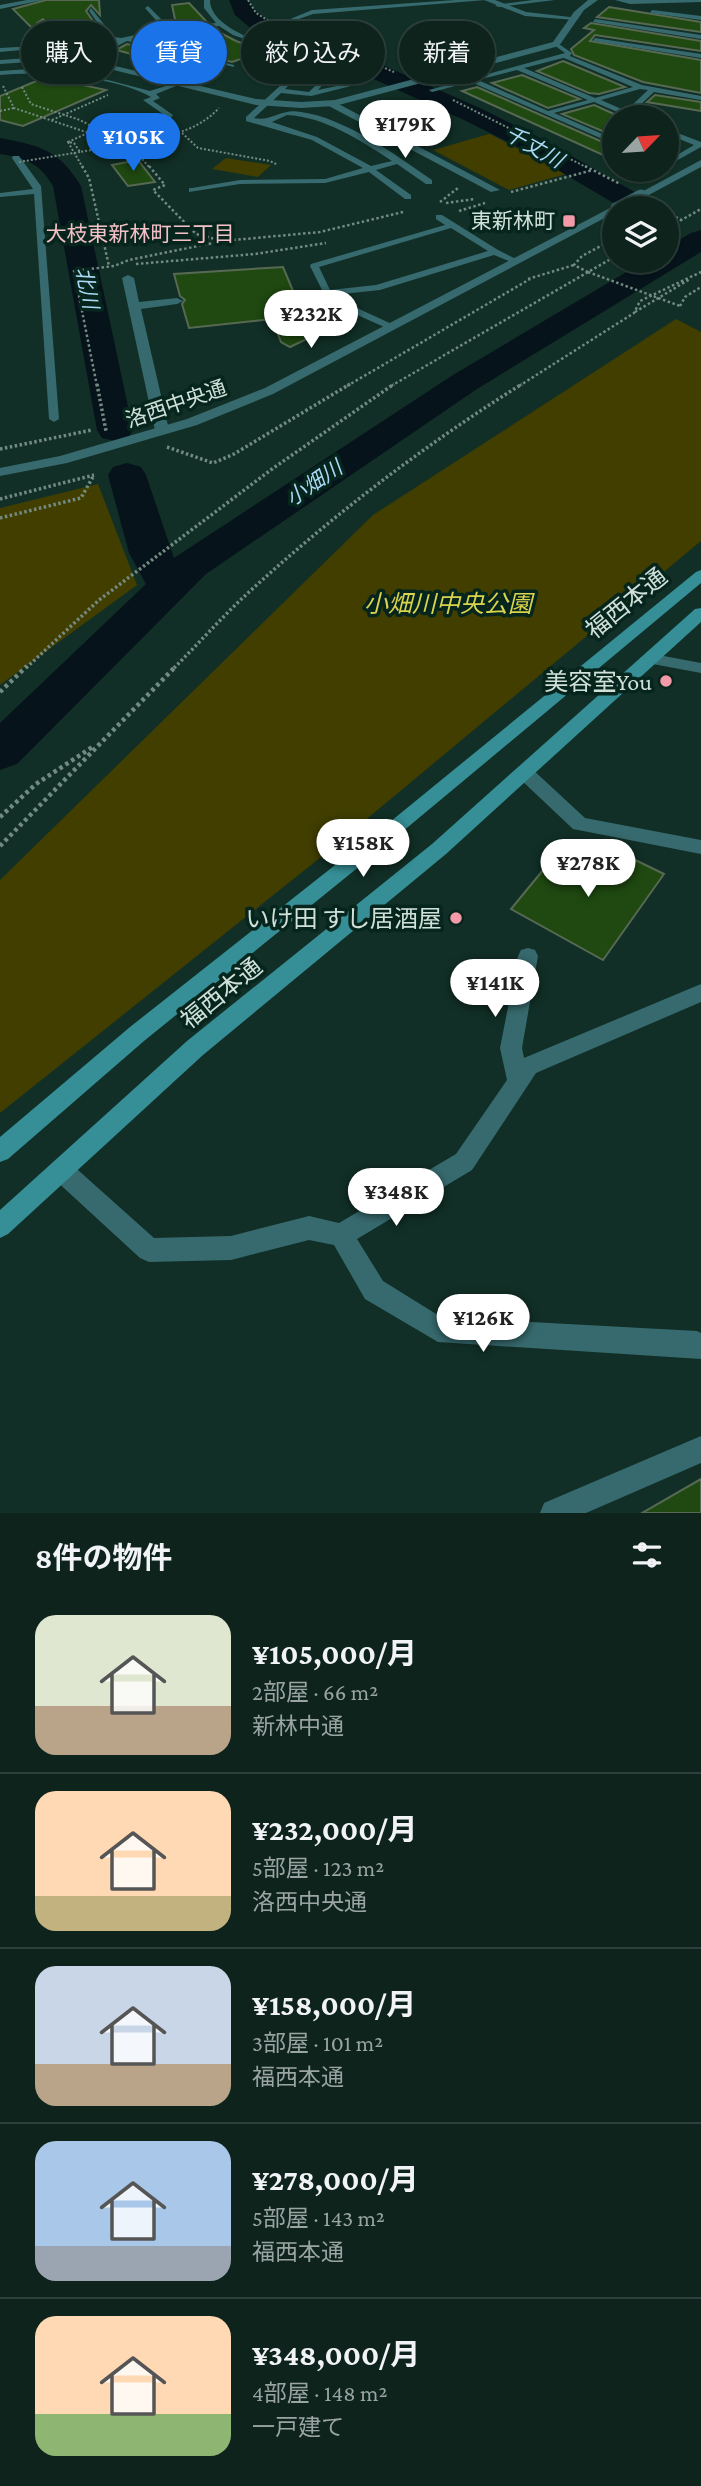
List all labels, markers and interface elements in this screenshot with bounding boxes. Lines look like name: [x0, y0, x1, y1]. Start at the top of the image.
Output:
chip: 購入: [21, 21, 117, 84]
chip: 賃貸: [131, 21, 227, 84]
chip: 絞り込み: [241, 21, 385, 84]
chip: 新着: [399, 21, 495, 84]
pin: ¥179K: [356, 100, 454, 160]
north arrow: [602, 105, 679, 182]
map controls: [602, 105, 679, 273]
text: ¥179K: [375, 110, 435, 136]
pin: ¥105K: [84, 114, 182, 173]
water label: 千丈川: [501, 121, 569, 174]
text: ¥105K: [102, 123, 164, 149]
button: layers: [602, 196, 679, 273]
place label: 東新林町: [471, 209, 555, 233]
marker: 東新林町: [561, 213, 577, 229]
district label: 大枝東新林町三丁目: [46, 222, 235, 246]
water label: 北川: [71, 265, 103, 313]
pin: ¥232K: [262, 290, 360, 350]
text: ¥232K: [280, 300, 342, 326]
street label: 洛西中央通: [122, 376, 230, 432]
water label: 小畑川: [281, 454, 348, 511]
street label: 福西本通: [580, 562, 672, 644]
park label: 小畑川中央公園: [364, 590, 535, 617]
place label: 美容室You: [544, 668, 652, 695]
marker: 美容室You: [658, 673, 674, 689]
pin: ¥158K: [314, 820, 412, 879]
text: ¥158K: [332, 829, 394, 855]
pin: ¥278K: [539, 839, 637, 899]
text: ¥278K: [557, 849, 620, 875]
place label: いけ田 すし居酒屋: [246, 905, 442, 932]
marker: いけ田 すし居酒屋: [448, 910, 464, 926]
street label: 福西本通: [175, 952, 267, 1034]
pin: ¥141K: [446, 960, 544, 1019]
text: ¥141K: [466, 969, 524, 995]
pin: ¥348K: [347, 1168, 445, 1228]
text: ¥348K: [364, 1178, 428, 1204]
pin: ¥126K: [434, 1294, 532, 1354]
text: ¥126K: [453, 1304, 513, 1330]
icon: filters: [628, 1536, 666, 1574]
text: 8件の物件: [35, 1541, 172, 1574]
text: ¥105,000/月: [252, 1637, 417, 1670]
icon: home: [91, 1643, 175, 1727]
text: 2部屋 · 66 m²: [252, 1679, 378, 1705]
text: 新林中通: [252, 1713, 344, 1739]
text: ¥232,000/月: [252, 1813, 418, 1846]
icon: home: [91, 1819, 175, 1903]
text: 5部屋 · 123 m²: [252, 1855, 384, 1881]
text: 洛西中央通: [252, 1889, 367, 1915]
text: ¥158,000/月: [252, 1988, 416, 2021]
icon: home: [91, 1994, 175, 2078]
text: 3部屋 · 101 m²: [252, 2030, 383, 2056]
text: 福西本通: [252, 2064, 344, 2090]
text: ¥278,000/月: [252, 2163, 419, 2196]
icon: home: [91, 2169, 175, 2253]
text: 5部屋 · 143 m²: [252, 2205, 385, 2231]
text: 福西本通: [252, 2239, 344, 2265]
text: ¥348,000/月: [252, 2338, 420, 2371]
icon: home: [91, 2344, 175, 2428]
text: 4部屋 · 148 m²: [252, 2380, 387, 2406]
text: 一戸建て: [252, 2414, 344, 2440]

